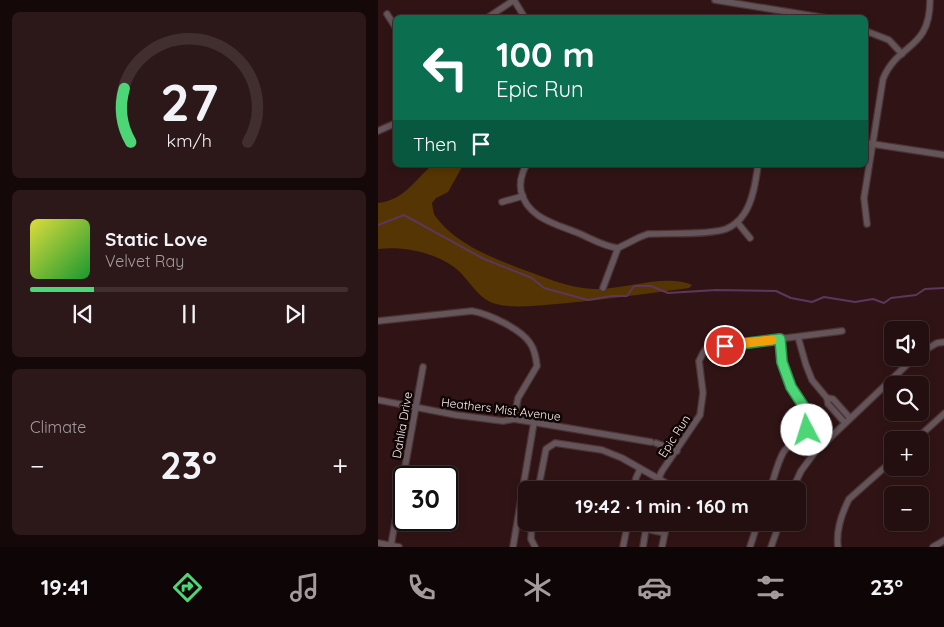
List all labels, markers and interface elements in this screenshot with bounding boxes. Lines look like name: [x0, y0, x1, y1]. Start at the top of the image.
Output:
text: 100 m: [496, 32, 595, 76]
icon: left: [413, 35, 478, 100]
text: 27: [160, 69, 218, 134]
text: Epic Run: [496, 75, 584, 103]
text: km/h: [166, 129, 212, 151]
icon: arrive: [467, 130, 495, 158]
text: Then: [413, 132, 457, 156]
text: Static Love: [105, 227, 208, 251]
text: Velvet Ray: [105, 251, 184, 271]
icon: previous: [69, 300, 97, 328]
icon: pause: [175, 300, 203, 328]
icon: next: [281, 300, 309, 328]
map controls: [884, 321, 929, 531]
button: sound: [884, 321, 929, 366]
pin: [704, 325, 746, 367]
icon: arrive: [711, 332, 739, 360]
button: search: [884, 376, 929, 421]
street label: Dahlia Drive: [389, 390, 415, 460]
street label: Heathers Mist Avenue: [440, 394, 562, 424]
position arrow: [780, 403, 832, 455]
street label: Epic Run: [655, 412, 693, 460]
text: Climate: [30, 417, 86, 437]
button: +: [884, 431, 929, 476]
text: 23°: [160, 441, 217, 489]
text: −: [30, 448, 45, 483]
text: +: [332, 448, 348, 483]
speed limit sign: 30: [393, 466, 458, 531]
button: −: [884, 486, 929, 531]
text: 19:42 · 1 min · 160 m: [575, 494, 749, 518]
icon: directions: [170, 570, 205, 605]
icon: music: [287, 570, 322, 605]
icon: phone: [404, 570, 439, 605]
icon: climate: [520, 570, 555, 605]
icon: car: [637, 570, 672, 605]
icon: filters: [753, 570, 788, 605]
text: 19:41: [41, 573, 89, 601]
text: 23°: [870, 573, 903, 601]

